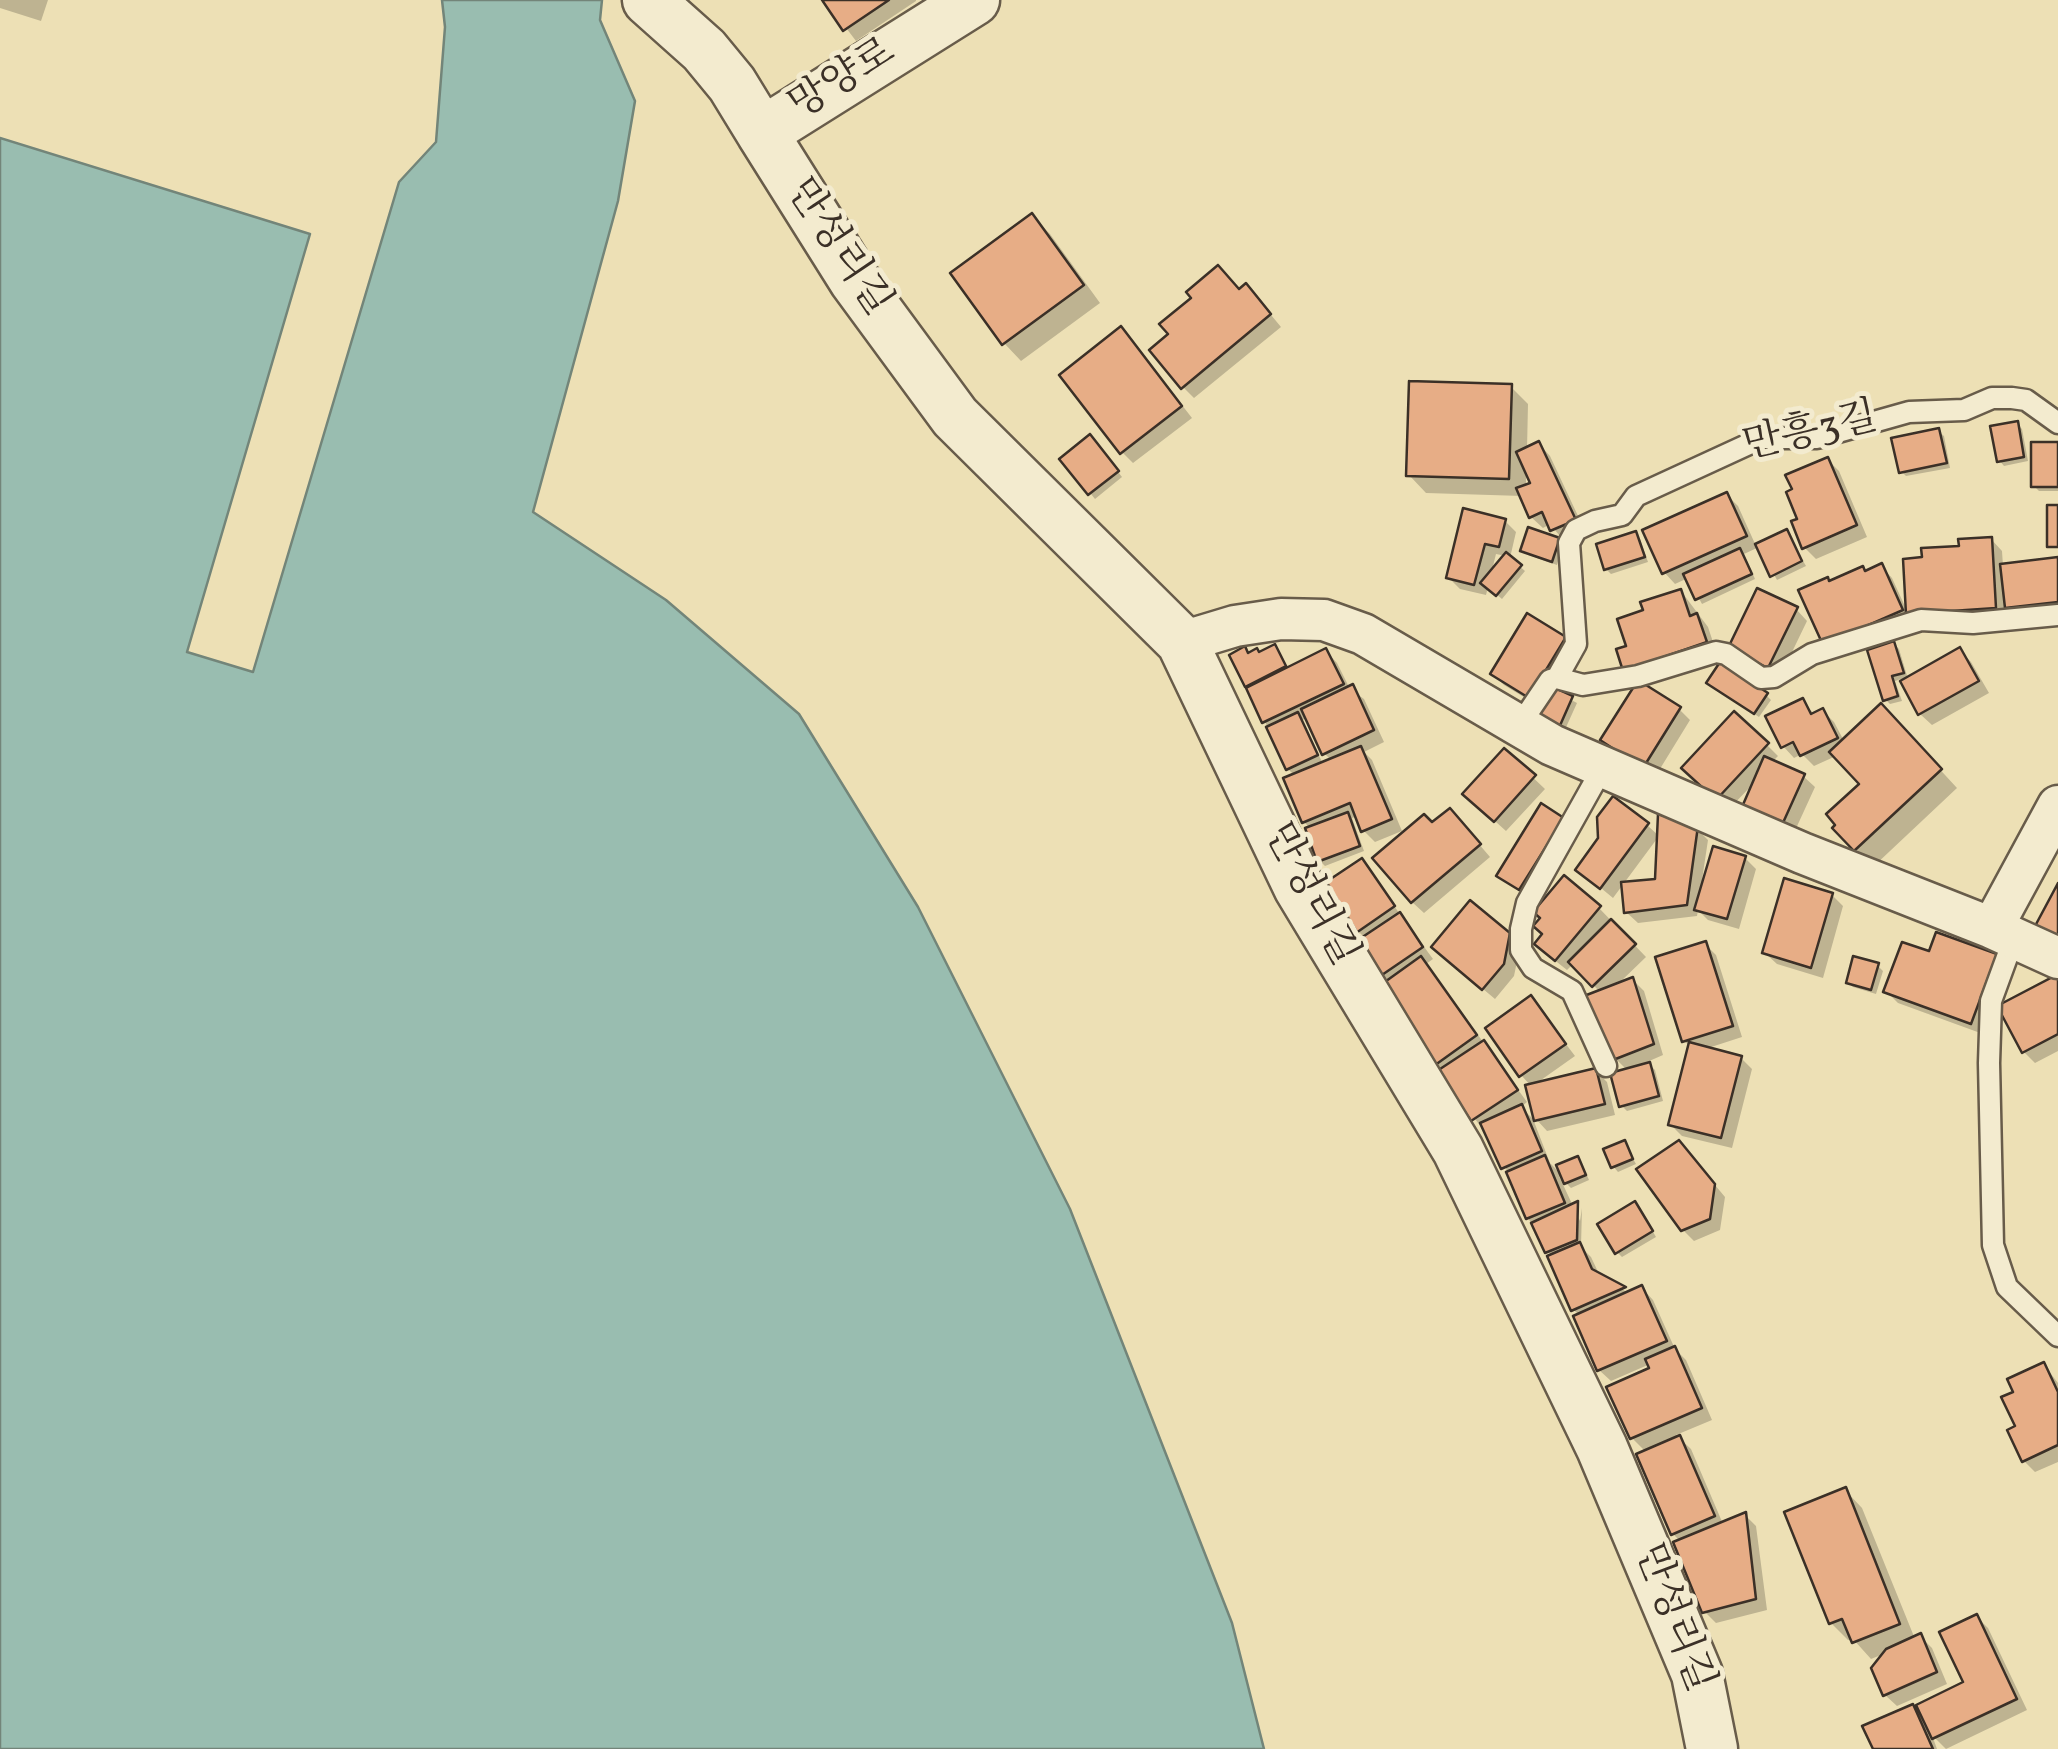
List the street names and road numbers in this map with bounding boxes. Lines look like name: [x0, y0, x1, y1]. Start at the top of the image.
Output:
street label: 망양로: [782, 31, 906, 133]
street label: 만성리길: [773, 172, 899, 326]
street label: 만흥3길: [1739, 396, 1883, 474]
street label: 만성리길: [1251, 816, 1365, 976]
street label: 만성리길: [1621, 1538, 1721, 1700]

